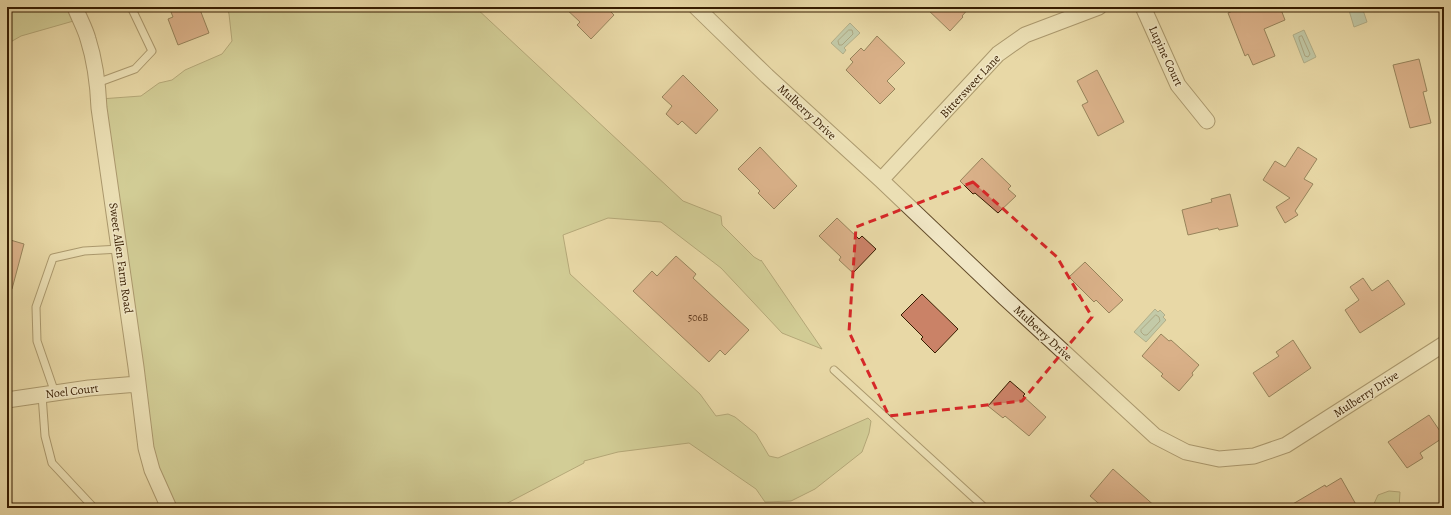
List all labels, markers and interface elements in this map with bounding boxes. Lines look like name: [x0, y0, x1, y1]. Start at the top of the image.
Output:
street label: Lupine Court: [1145, 23, 1187, 89]
street label: Bittersweet Lane: [936, 51, 1004, 121]
street label: Mulberry Drive: [774, 81, 840, 143]
street label: Sweet Allen Farm Road: [105, 202, 137, 315]
street label: Mulberry Drive: [1010, 302, 1076, 364]
house number: 506B: [688, 311, 708, 324]
street label: Mulberry Drive: [1330, 367, 1402, 421]
street label: Noel Court: [45, 380, 99, 402]

